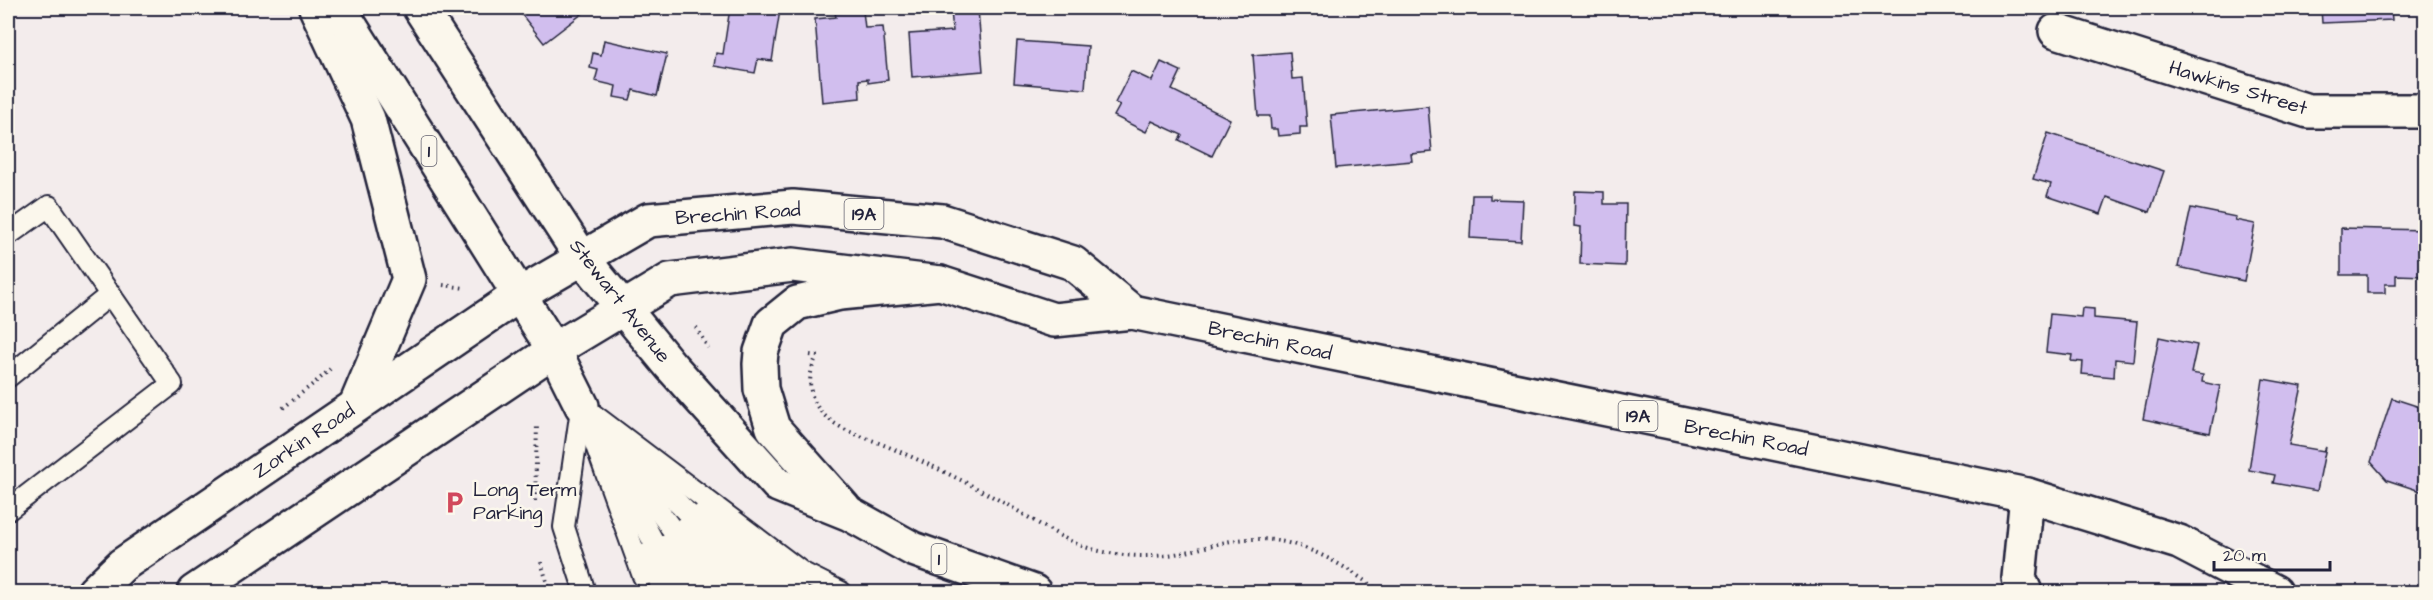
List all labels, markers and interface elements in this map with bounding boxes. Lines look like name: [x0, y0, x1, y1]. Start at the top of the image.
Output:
street label: Hawkins Street: [2165, 54, 2311, 122]
road number: 1: [422, 136, 436, 166]
street label: Brechin Road: [674, 196, 802, 232]
road number: 19A: [844, 199, 884, 229]
street label: Stewart Avenue: [563, 233, 677, 369]
street label: Brechin Road: [1206, 314, 1334, 368]
street label: Zorkin Road: [248, 397, 360, 485]
road number: 19A: [1618, 401, 1658, 431]
street label: Brechin Road: [1682, 412, 1810, 464]
place label: Long Term Parking: [473, 476, 577, 528]
parking icon: Long Term Parking: [442, 489, 468, 515]
scale bar: [2214, 534, 2330, 572]
text: 20 m: [2223, 543, 2266, 568]
road number: 1: [932, 544, 946, 574]

